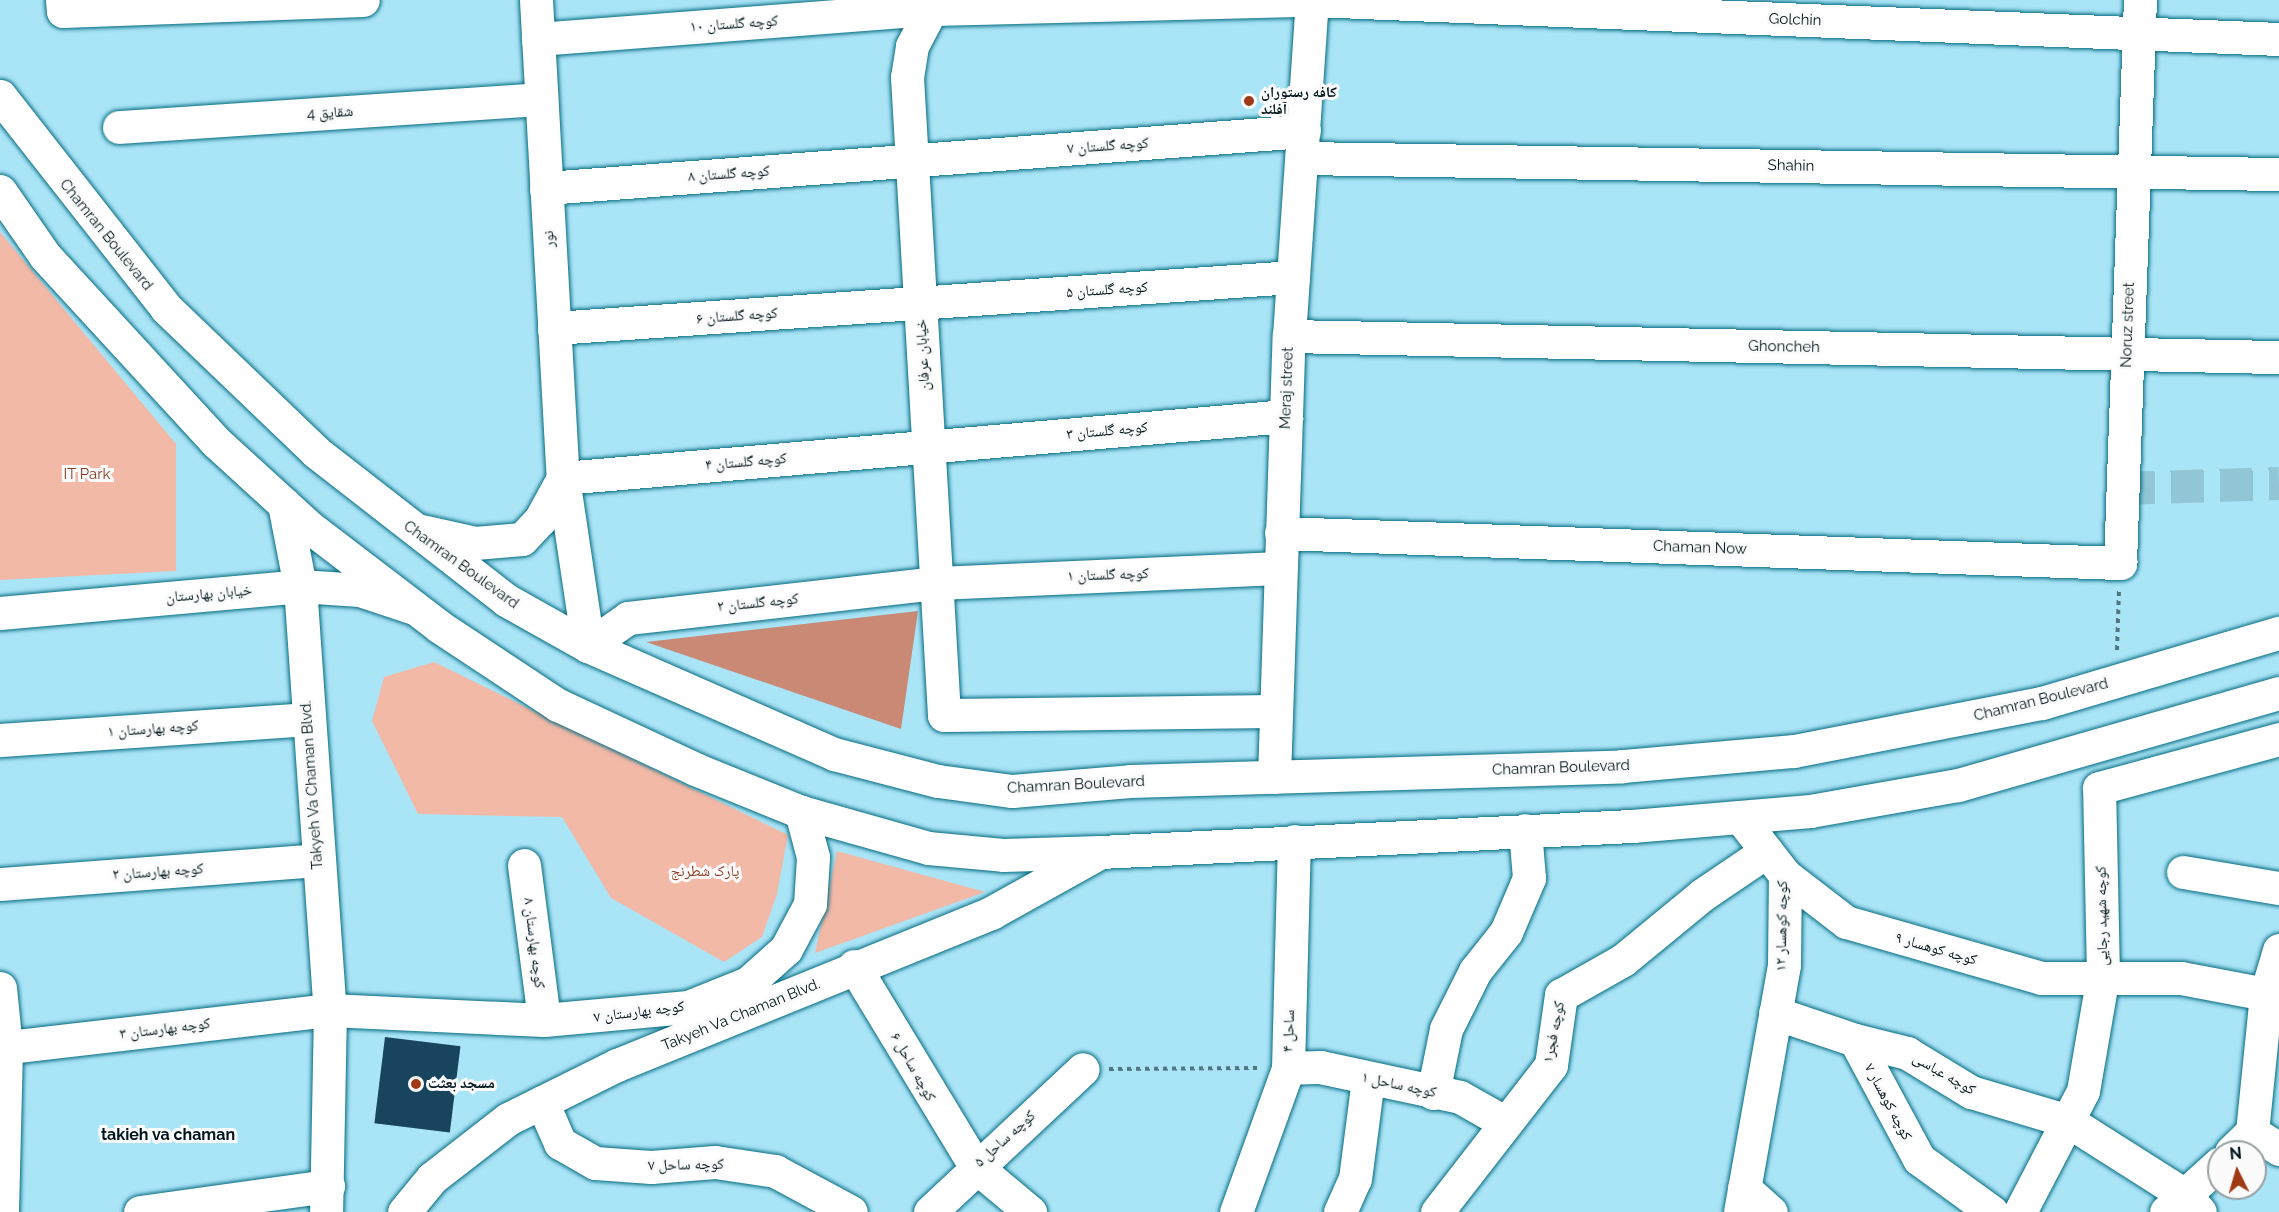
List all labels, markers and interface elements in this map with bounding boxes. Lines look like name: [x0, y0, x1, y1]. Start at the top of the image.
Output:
street label: Golchin: [1768, 10, 1822, 30]
street label: کوچه گلستان ۱۰: [689, 12, 779, 36]
place label: کافه رستوران آفلند: [1261, 83, 1337, 118]
marker: کافه رستوران آفلند: [1242, 94, 1256, 108]
street label: شقایق 4: [306, 102, 354, 124]
street label: کوچه گلستان ۷: [1067, 134, 1149, 158]
street label: Shahin: [1767, 157, 1815, 175]
street label: کوچه گلستان ۸: [688, 162, 770, 186]
street label: Chamran Boulevard: [56, 176, 156, 294]
street label: نور: [540, 230, 558, 248]
street label: کوچه گلستان ۵: [1066, 278, 1148, 302]
street label: Noruz street: [2118, 282, 2138, 368]
street label: کوچه گلستان ۶: [696, 304, 778, 328]
street label: خیابان عرفان: [912, 319, 934, 391]
street label: Ghoncheh: [1748, 337, 1820, 357]
street label: Meraj street: [1277, 347, 1297, 429]
street label: کوچه گلستان ۳: [1065, 418, 1149, 444]
street label: کوچه گلستان ۴: [704, 449, 788, 475]
park label: IT Park: [63, 466, 111, 484]
street label: Chamran Boulevard: [400, 517, 522, 613]
street label: Chaman Now: [1653, 537, 1747, 559]
street label: کوچه گلستان ۱: [1067, 565, 1149, 585]
street label: خیابان بهارستان: [165, 581, 253, 607]
street label: کوچه گلستان ۲: [716, 590, 800, 616]
street label: Chamran Boulevard: [1972, 675, 2110, 725]
street label: Takyeh Va Chaman Blvd.: [297, 700, 327, 870]
street label: کوچه بهارستان ۱: [107, 717, 199, 741]
street label: Chamran Boulevard: [1492, 757, 1630, 779]
street label: Chamran Boulevard: [1007, 772, 1145, 798]
street label: کوچه بهارستان ۲: [112, 860, 204, 884]
park label: پارک شطرنج: [671, 863, 739, 881]
street label: کوچه شهید رجایی: [2092, 866, 2112, 966]
street label: کوچه کوهسار ۱۲: [1772, 880, 1792, 972]
street label: کوچه بهارستان ۸: [520, 897, 548, 989]
street label: کوچه کوهسار ۹: [1893, 929, 1979, 969]
street label: Takyeh Va Chaman Blvd.: [659, 975, 823, 1055]
street label: کوچه بهارستان ۷: [593, 998, 685, 1026]
street label: کوچه فجر۱: [1539, 1000, 1569, 1064]
street label: ساحل ۴: [1279, 1009, 1299, 1053]
street label: کوچه بهارستان ۳: [119, 1015, 211, 1043]
street label: کوچه ساحل ۶: [887, 1029, 939, 1105]
street label: کوچه عباسی: [1909, 1049, 1979, 1099]
street label: کوچه کوهسار ۷: [1860, 1061, 1916, 1143]
street label: کوچه ساحل ۱: [1360, 1068, 1438, 1102]
place label: مسجد بعثت: [428, 1075, 495, 1093]
marker: مسجد بعثت: [409, 1077, 423, 1091]
street label: کوچه ساحل ۵: [971, 1107, 1039, 1171]
district label: takieh va chaman: [101, 1125, 235, 1145]
north arrow: [2207, 1140, 2267, 1200]
text: N: [2229, 1144, 2242, 1164]
street label: کوچه ساحل ۷: [648, 1155, 724, 1175]

